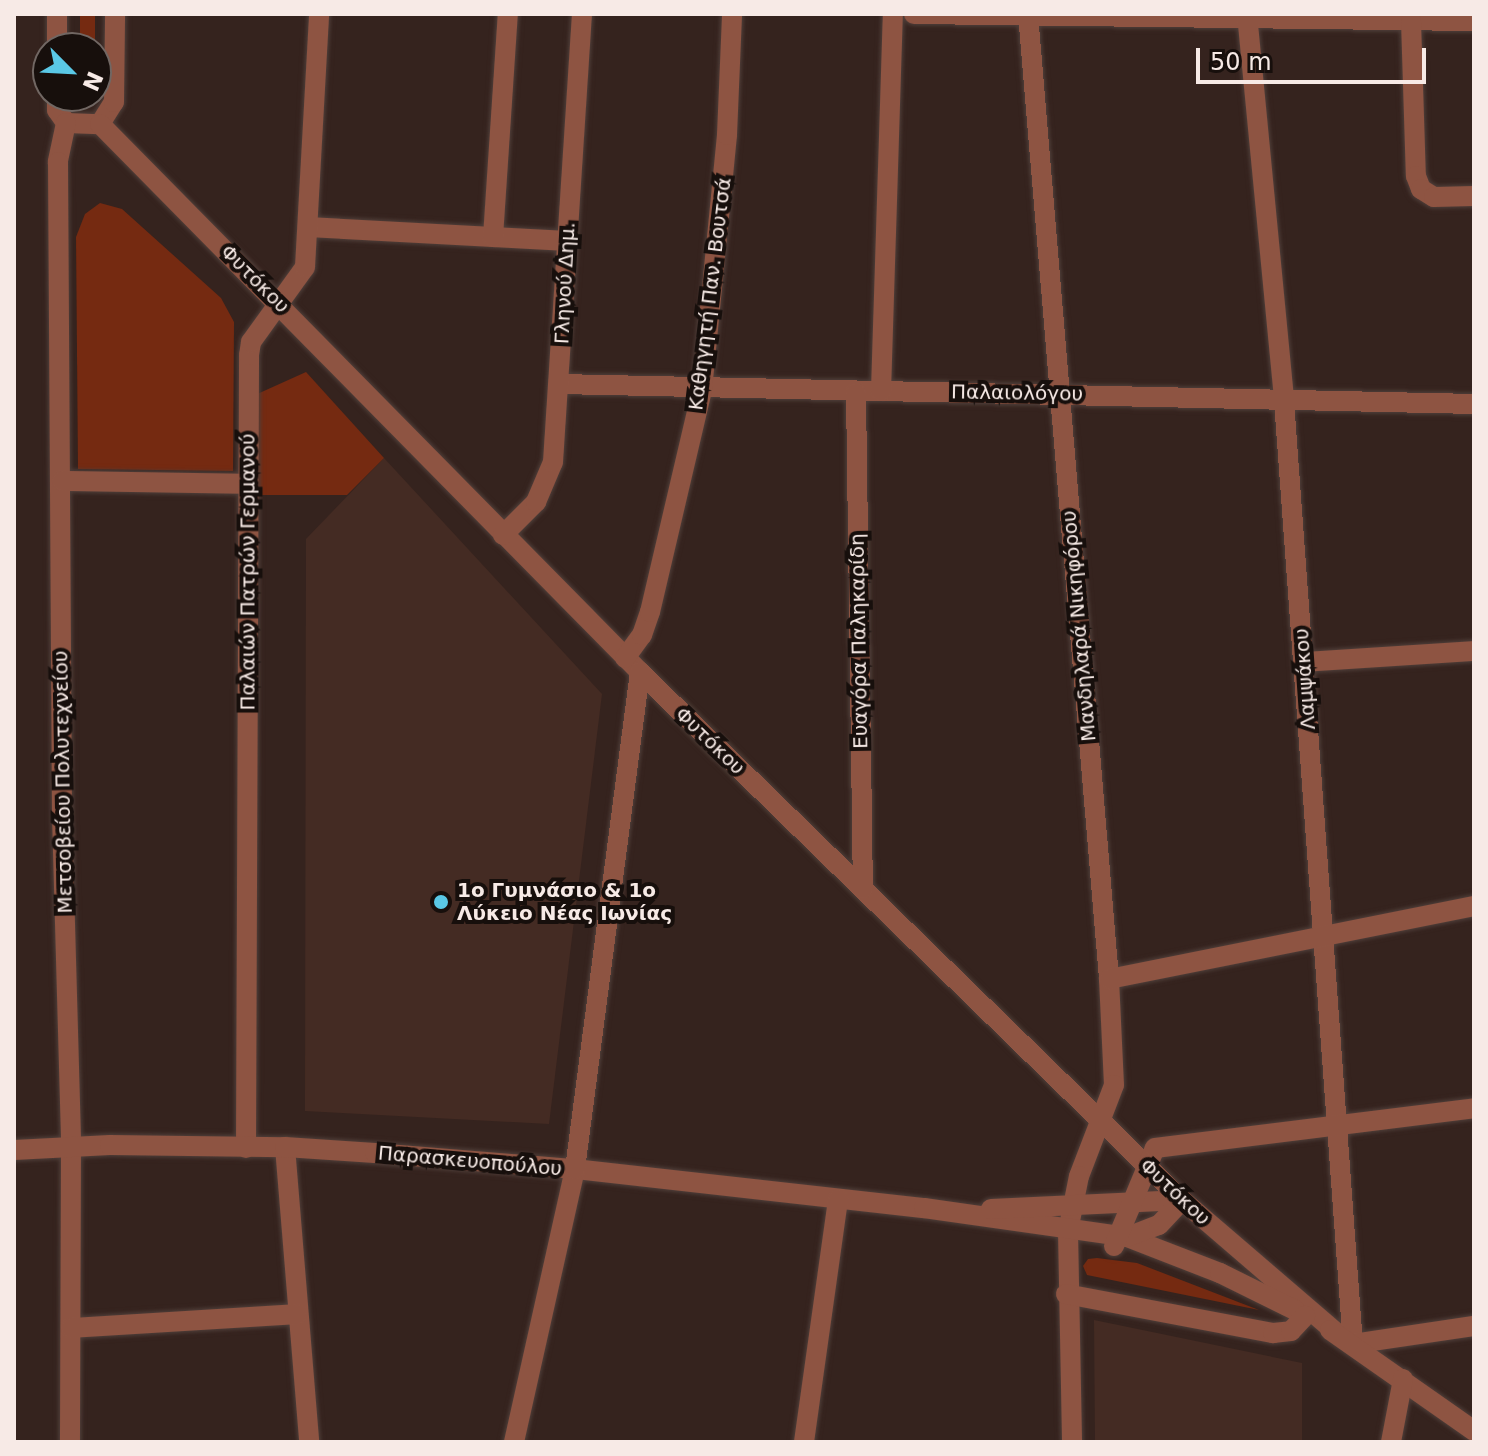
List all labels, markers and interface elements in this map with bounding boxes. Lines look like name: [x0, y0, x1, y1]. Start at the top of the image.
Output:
north arrow: [32, 32, 112, 112]
scale bar: [1200, 32, 1430, 82]
text: 50 m: [1210, 48, 1272, 76]
text: N: [77, 68, 108, 95]
street label: Καθηγητή Παν. Βουτσά: [684, 176, 736, 412]
street label: Γληνού Δημ.: [550, 221, 580, 345]
street label: Φυτόκου: [216, 240, 294, 318]
street label: Παλαιολόγου: [951, 380, 1083, 406]
street label: Παλαιών Πατρών Γερμανού: [236, 433, 260, 711]
street label: Μανδηλαρά Νικηφόρου: [1057, 509, 1101, 743]
street label: Ευαγόρα Παληκαρίδη: [845, 533, 873, 749]
street label: Λαμψάκου: [1289, 628, 1321, 730]
street label: Μετσοβείου Πολυτεχνείου: [49, 650, 77, 914]
street label: Φυτόκου: [670, 702, 750, 780]
place label: 1ο Γυμνάσιο & 1ο Λύκειο Νέας Ιωνίας: [457, 878, 672, 925]
marker: 1ο Γυμνάσιο & 1ο Λύκειο Νέας Ιωνίας: [432, 893, 450, 911]
street label: Παρασκευοπούλου: [377, 1141, 563, 1181]
street label: Φυτόκου: [1135, 1153, 1215, 1231]

